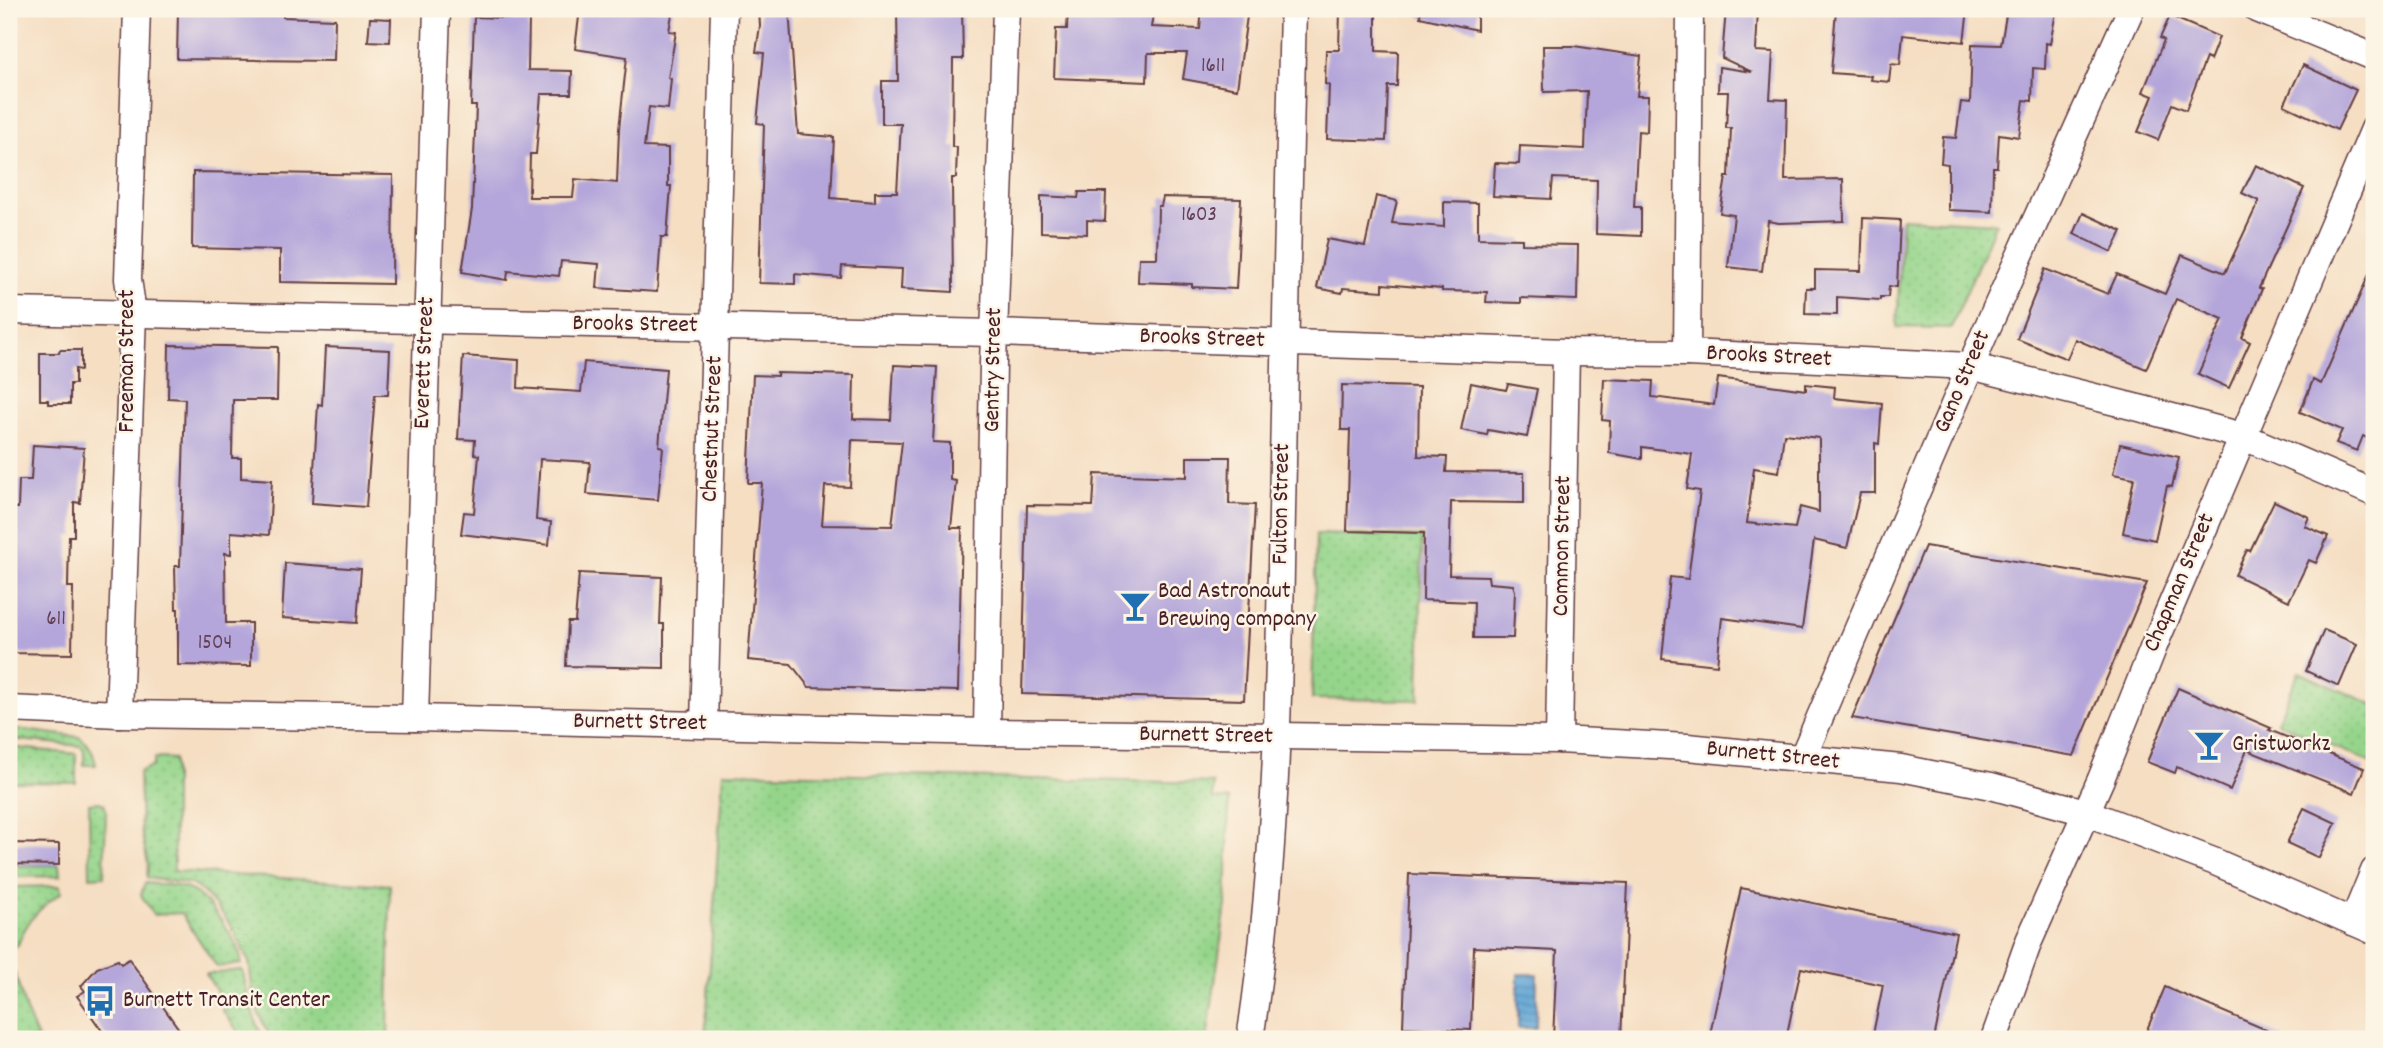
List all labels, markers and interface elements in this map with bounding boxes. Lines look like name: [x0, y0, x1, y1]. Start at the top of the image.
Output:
house number: 1611: [1201, 52, 1225, 82]
house number: 1603: [1181, 201, 1217, 231]
street label: Freeman Street: [111, 289, 145, 433]
street label: Everett Street: [406, 296, 444, 430]
street label: Brooks Street: [572, 307, 698, 343]
street label: Gentry Street: [976, 307, 1012, 433]
street label: Brooks Street: [1139, 320, 1265, 358]
street label: Gano Street: [1926, 325, 2000, 439]
street label: Brooks Street: [1705, 337, 1833, 377]
street label: Chestnut Street: [693, 355, 733, 503]
street label: Fulton Street: [1264, 443, 1300, 565]
street label: Common Street: [1545, 475, 1581, 617]
street label: Chapman Street: [2135, 508, 2225, 658]
place label: Bad Astronaut Brewing company: [1158, 575, 1317, 637]
bar icon: Bad Astronaut Brewing company: [1118, 589, 1152, 623]
house number: 611: [46, 605, 66, 635]
house number: 1504: [198, 629, 232, 659]
street label: Burnett Street: [573, 705, 707, 741]
street label: Burnett Street: [1139, 718, 1273, 754]
bar icon: Gristworkz: [2192, 728, 2226, 762]
place label: Gristworkz: [2232, 728, 2330, 762]
street label: Burnett Street: [1705, 732, 1841, 780]
bus stop icon: Burnett Transit Center: [83, 984, 117, 1018]
place label: Burnett Transit Center: [123, 984, 330, 1018]

